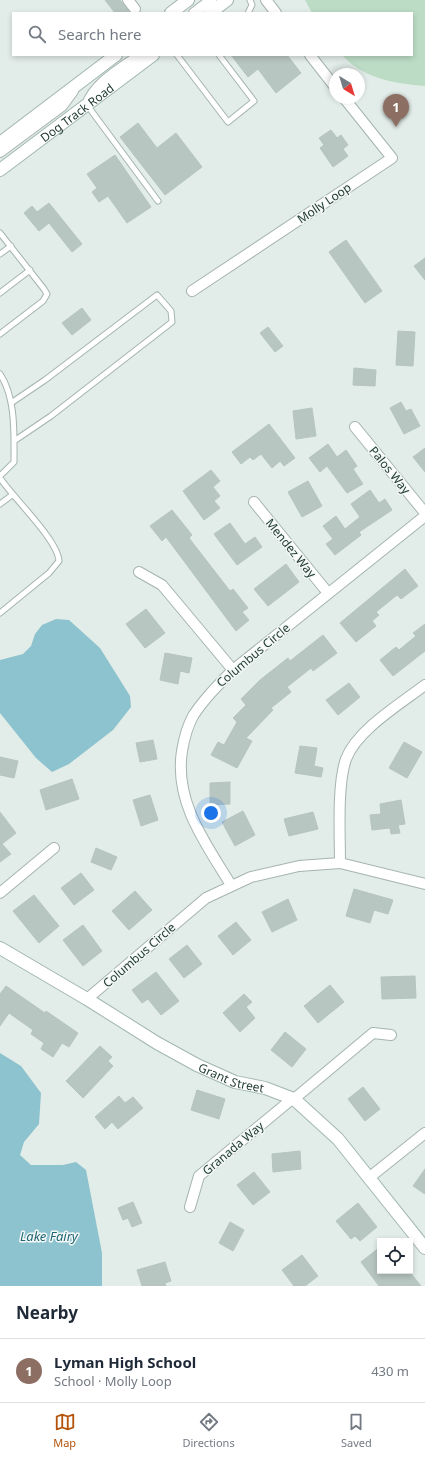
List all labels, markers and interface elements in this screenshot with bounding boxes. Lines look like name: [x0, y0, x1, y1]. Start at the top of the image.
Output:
search box: [12, 12, 413, 56]
icon: search: [26, 23, 48, 45]
text: Search here: [58, 24, 141, 44]
north arrow: [329, 68, 365, 104]
street label: Dog Track Road: [36, 79, 117, 146]
pin: 1: [383, 94, 409, 127]
street label: Molly Loop: [294, 179, 354, 227]
street label: Palos Way: [365, 443, 415, 498]
street label: Mendez Way: [262, 515, 321, 582]
street label: Columbus Circle: [213, 619, 294, 691]
your location: [201, 803, 221, 823]
street label: Columbus Circle: [99, 918, 179, 991]
street label: Grant Street: [196, 1058, 266, 1096]
street label: Granada Way: [199, 1117, 268, 1179]
water label: Lake Fairy: [20, 1227, 79, 1245]
map controls: [377, 1238, 413, 1274]
button: locate: [377, 1238, 413, 1274]
text: Nearby: [16, 1301, 78, 1324]
text: Lyman High School: [54, 1352, 196, 1372]
text: 1: [25, 1362, 33, 1380]
text: 430 m: [371, 1362, 409, 1380]
text: School · Molly Loop: [54, 1372, 172, 1390]
tab: Map: [53, 1411, 76, 1450]
tab: Directions: [182, 1411, 235, 1450]
tab: Saved: [341, 1411, 372, 1450]

